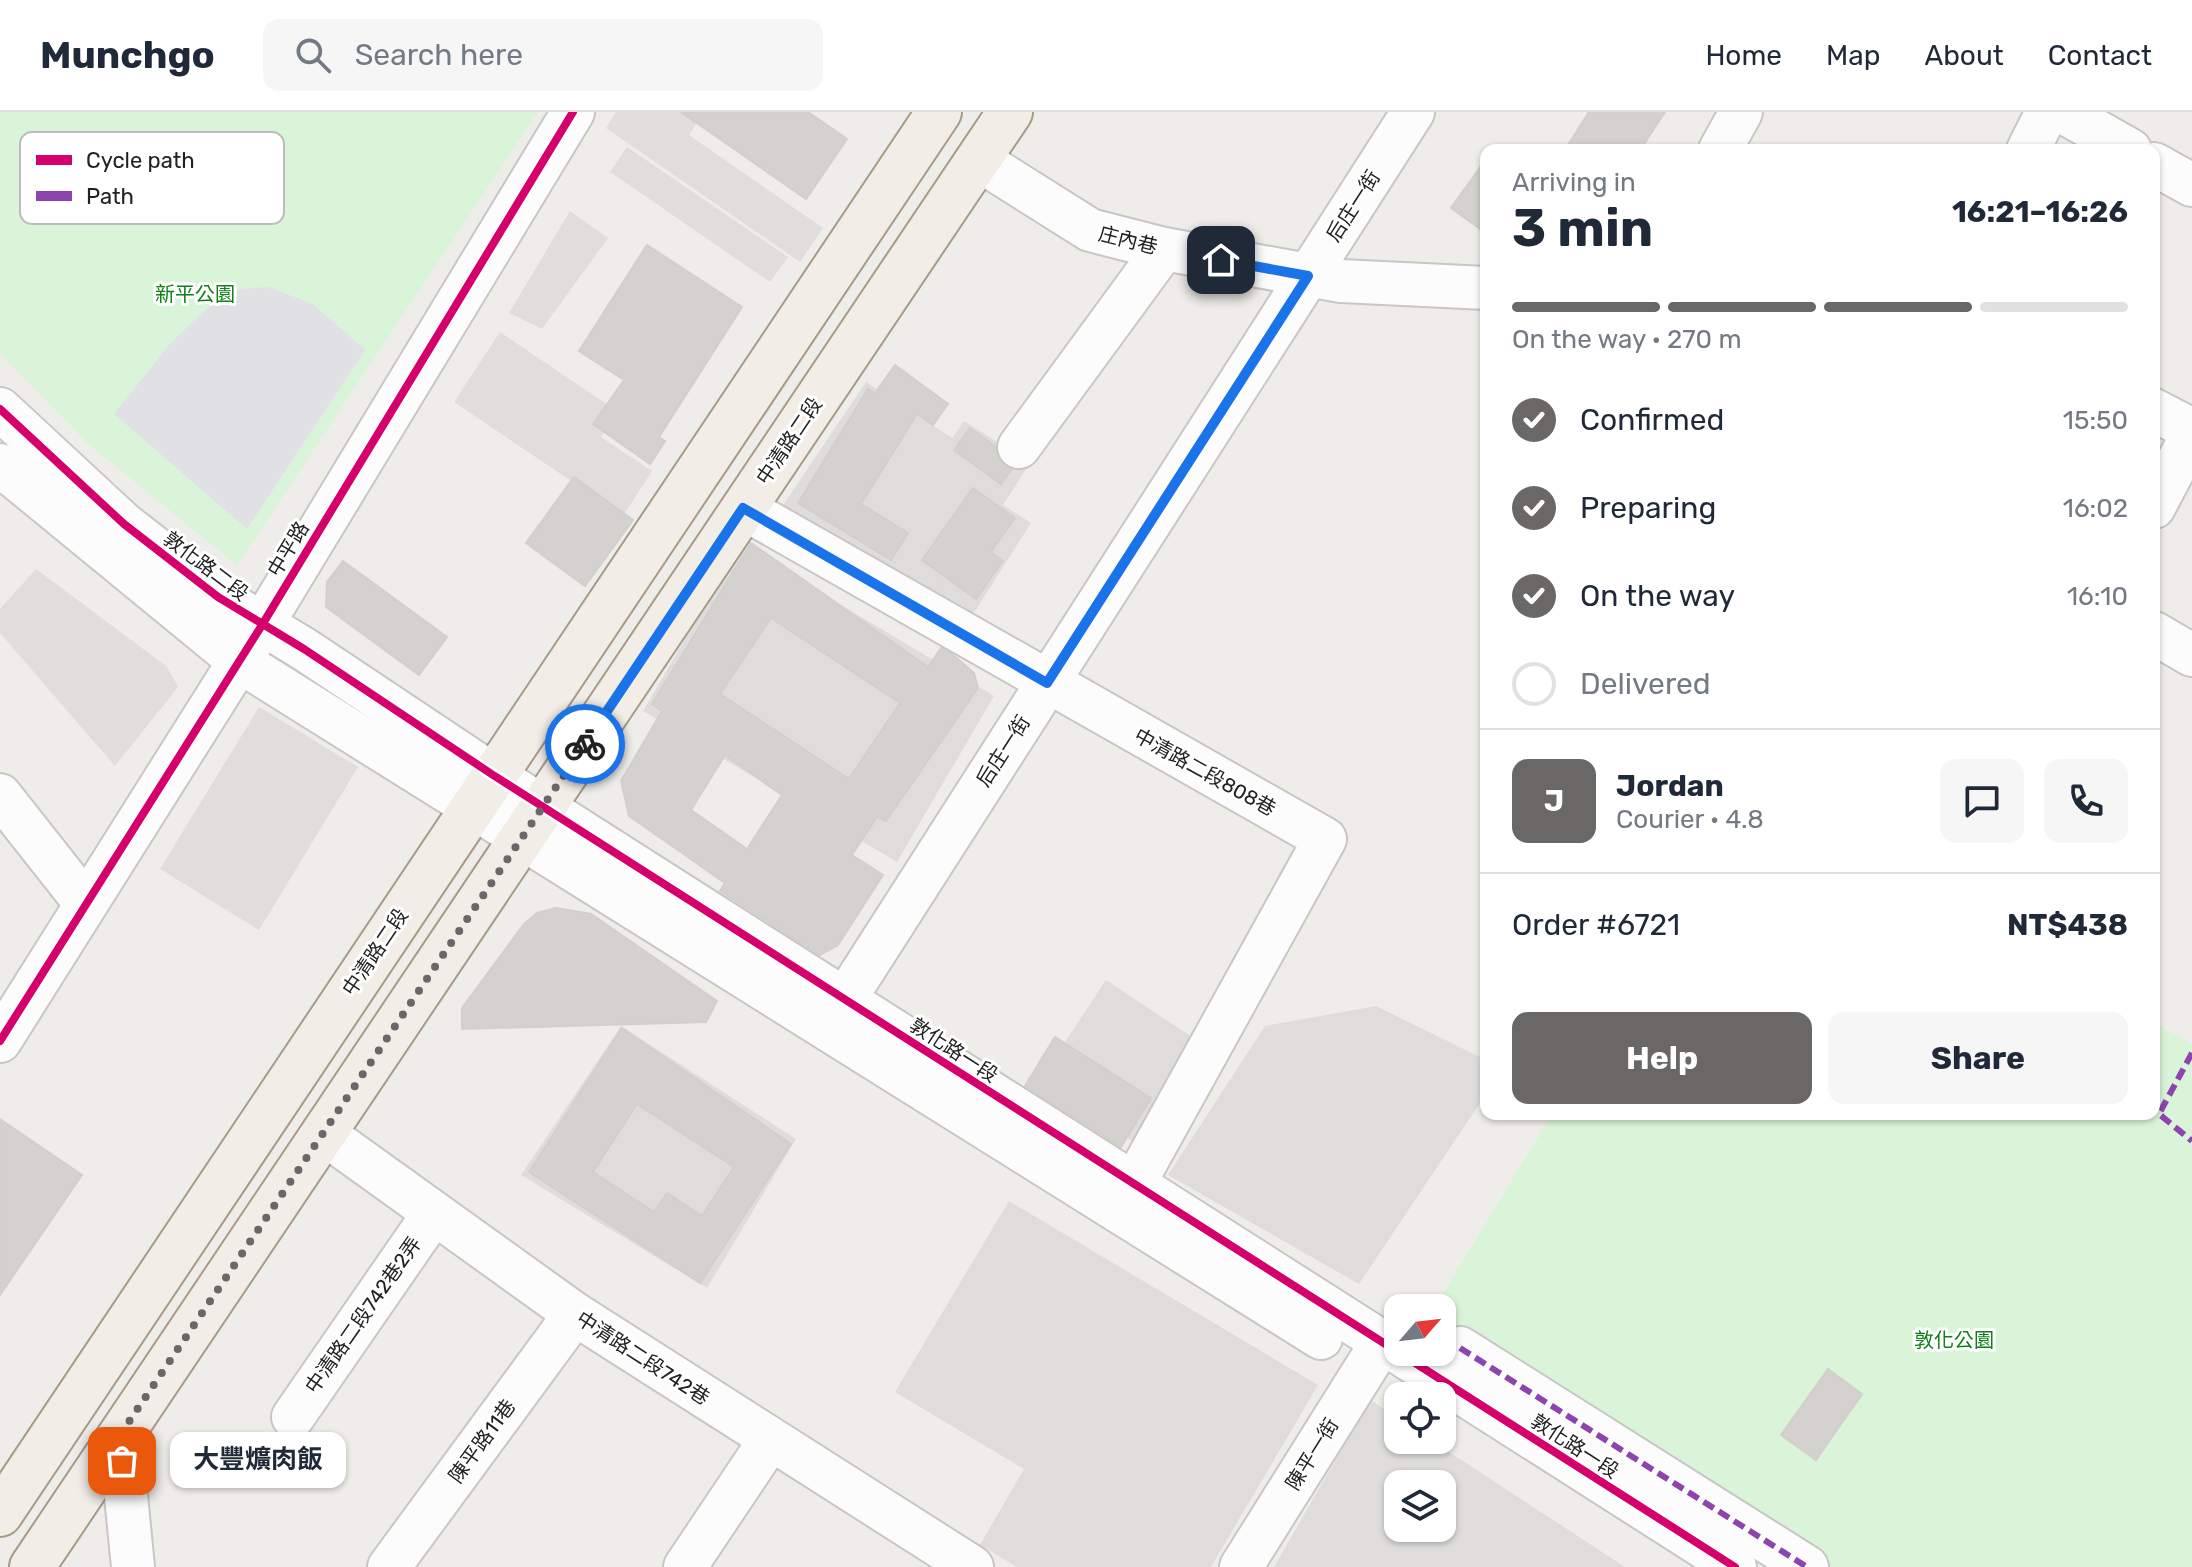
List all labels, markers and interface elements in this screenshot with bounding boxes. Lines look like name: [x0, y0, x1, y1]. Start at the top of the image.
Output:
search box: [263, 19, 823, 91]
text: Munchgo: [40, 32, 215, 78]
icon: search: [291, 33, 335, 77]
text: Search here: [355, 37, 523, 73]
text: Home: [1705, 39, 1782, 72]
text: Map: [1826, 39, 1880, 72]
text: About: [1924, 39, 2004, 72]
text: Contact: [2048, 39, 2152, 72]
legend: [20, 132, 284, 224]
text: Cycle path: [86, 147, 195, 174]
street label: 后庄一街: [1321, 166, 1385, 246]
text: Arriving in: [1512, 167, 1636, 198]
text: Path: [86, 183, 134, 210]
text: 16:21–16:26: [1952, 194, 2128, 230]
text: 3 min: [1512, 197, 1653, 259]
street label: 庄內巷: [1096, 221, 1160, 259]
pin: [1187, 226, 1255, 294]
icon: home: [1199, 238, 1243, 282]
park label: 新平公園: [155, 282, 235, 306]
text: On the way · 270 m: [1512, 324, 1742, 355]
street label: 中清路二段: [751, 393, 827, 489]
icon: check: [1512, 398, 1556, 442]
text: Confirmed: [1580, 402, 1724, 438]
text: 15:50: [2063, 405, 2128, 436]
icon: check: [1512, 486, 1556, 530]
text: Preparing: [1580, 490, 1716, 526]
text: 16:02: [2063, 493, 2128, 524]
street label: 中平路: [262, 517, 314, 581]
street label: 敦化路二段: [159, 526, 253, 606]
icon: check: [1512, 574, 1556, 618]
text: On the way: [1580, 578, 1735, 614]
text: 16:10: [2067, 581, 2128, 612]
text: Delivered: [1580, 666, 1711, 702]
courier: [545, 704, 625, 784]
street label: 后庄一街: [971, 711, 1035, 791]
icon: bike: [563, 722, 607, 766]
street label: 中清路二段808巷: [1130, 723, 1280, 821]
button: chat: [1940, 759, 2024, 843]
button: phone: [2044, 759, 2128, 843]
text: Jordan: [1616, 768, 1724, 804]
text: J: [1544, 783, 1564, 819]
text: Courier · 4.8: [1616, 804, 1764, 835]
street label: 中清路二段: [337, 904, 413, 1000]
text: Order #6721: [1512, 907, 1680, 943]
text: NT$438: [2007, 907, 2128, 943]
button: Help: [1512, 1012, 1812, 1104]
button: Share: [1828, 1012, 2128, 1104]
street label: 敦化路一段: [906, 1013, 1002, 1087]
street label: 中清路二段742巷2弄: [300, 1232, 426, 1398]
north arrow: [1384, 1294, 1456, 1366]
map controls: [1384, 1294, 1456, 1542]
street label: 中清路二段742巷: [572, 1306, 714, 1410]
park label: 敦化公園: [1914, 1328, 1994, 1352]
button: locate: [1384, 1382, 1456, 1454]
street label: 陳平路11巷: [444, 1395, 520, 1487]
street label: 敦化路一段: [1527, 1409, 1623, 1483]
street label: 陳平一街: [1281, 1414, 1343, 1494]
pin: [88, 1427, 156, 1495]
callout: 大豐爌肉飯: [170, 1433, 346, 1489]
icon: bag: [100, 1439, 144, 1483]
text: 大豐爌肉飯: [193, 1444, 323, 1475]
button: layers: [1384, 1470, 1456, 1542]

